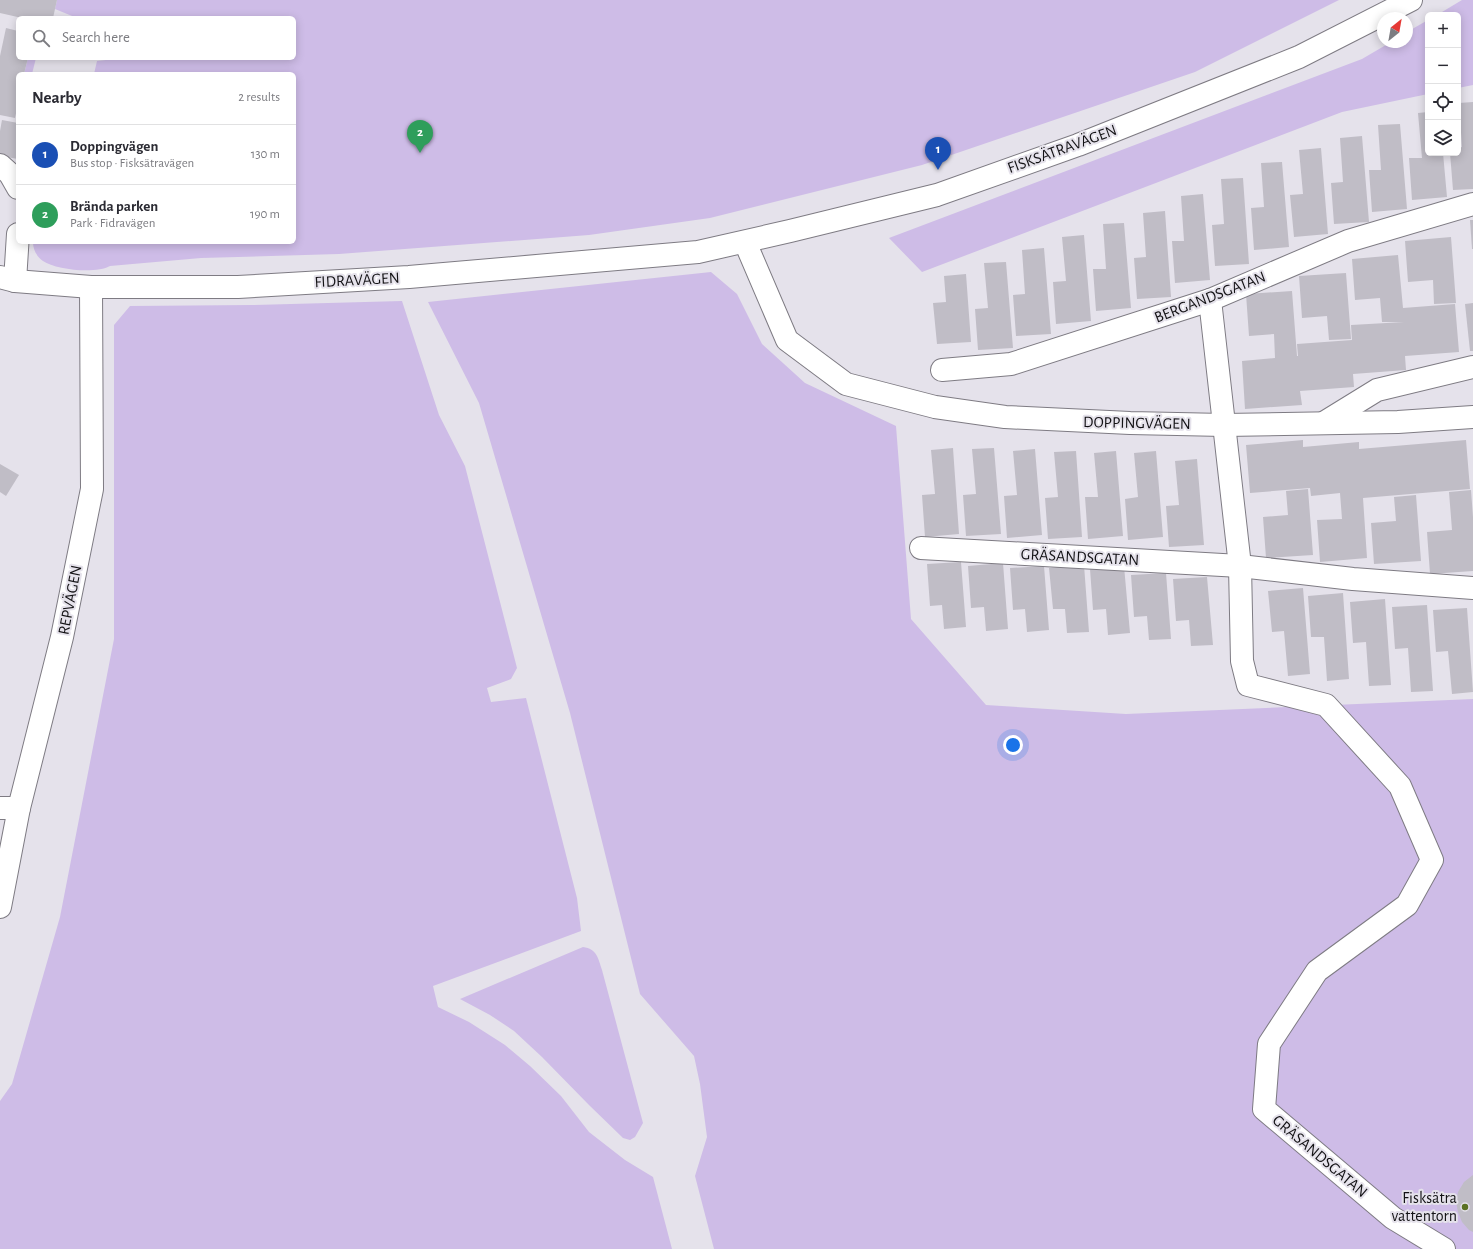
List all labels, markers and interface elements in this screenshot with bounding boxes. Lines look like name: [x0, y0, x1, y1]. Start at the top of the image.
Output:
north arrow: [1377, 12, 1413, 48]
map controls: [1425, 12, 1461, 156]
button: +: [1425, 12, 1461, 48]
search box: [16, 16, 296, 60]
icon: search: [30, 27, 52, 49]
text: Search here: [62, 30, 130, 45]
button: −: [1425, 48, 1461, 84]
button: locate: [1425, 84, 1461, 120]
text: Nearby: [32, 89, 82, 106]
text: 2 results: [238, 91, 280, 104]
pin: 2: [407, 120, 433, 153]
street label: FISKSÄTRAVÄGEN: [1005, 120, 1119, 176]
button: layers: [1425, 120, 1461, 156]
pin: 1: [925, 137, 951, 170]
text: Doppingvägen: [70, 139, 158, 154]
text: 1: [43, 148, 47, 161]
text: 130 m: [251, 148, 280, 161]
text: Bus stop · Fisksätravägen: [70, 157, 194, 170]
text: Brända parken: [70, 199, 158, 214]
text: 2: [42, 208, 48, 221]
text: 190 m: [250, 208, 280, 221]
text: Park · Fidravägen: [70, 217, 155, 230]
street label: FIDRAVÄGEN: [314, 268, 400, 290]
street label: BERGANDSGATAN: [1152, 268, 1268, 326]
street label: DOPPINGVÄGEN: [1083, 412, 1191, 432]
street label: GRÄSANDSGATAN: [1020, 544, 1140, 568]
street label: REPVÄGEN: [53, 563, 85, 636]
your location: [1003, 735, 1023, 755]
street label: GRÄSANDSGATAN: [1269, 1110, 1372, 1200]
place label: Fisksätra vattentorn: [1391, 1190, 1457, 1224]
marker: Fisksätra vattentorn: [1460, 1202, 1470, 1212]

